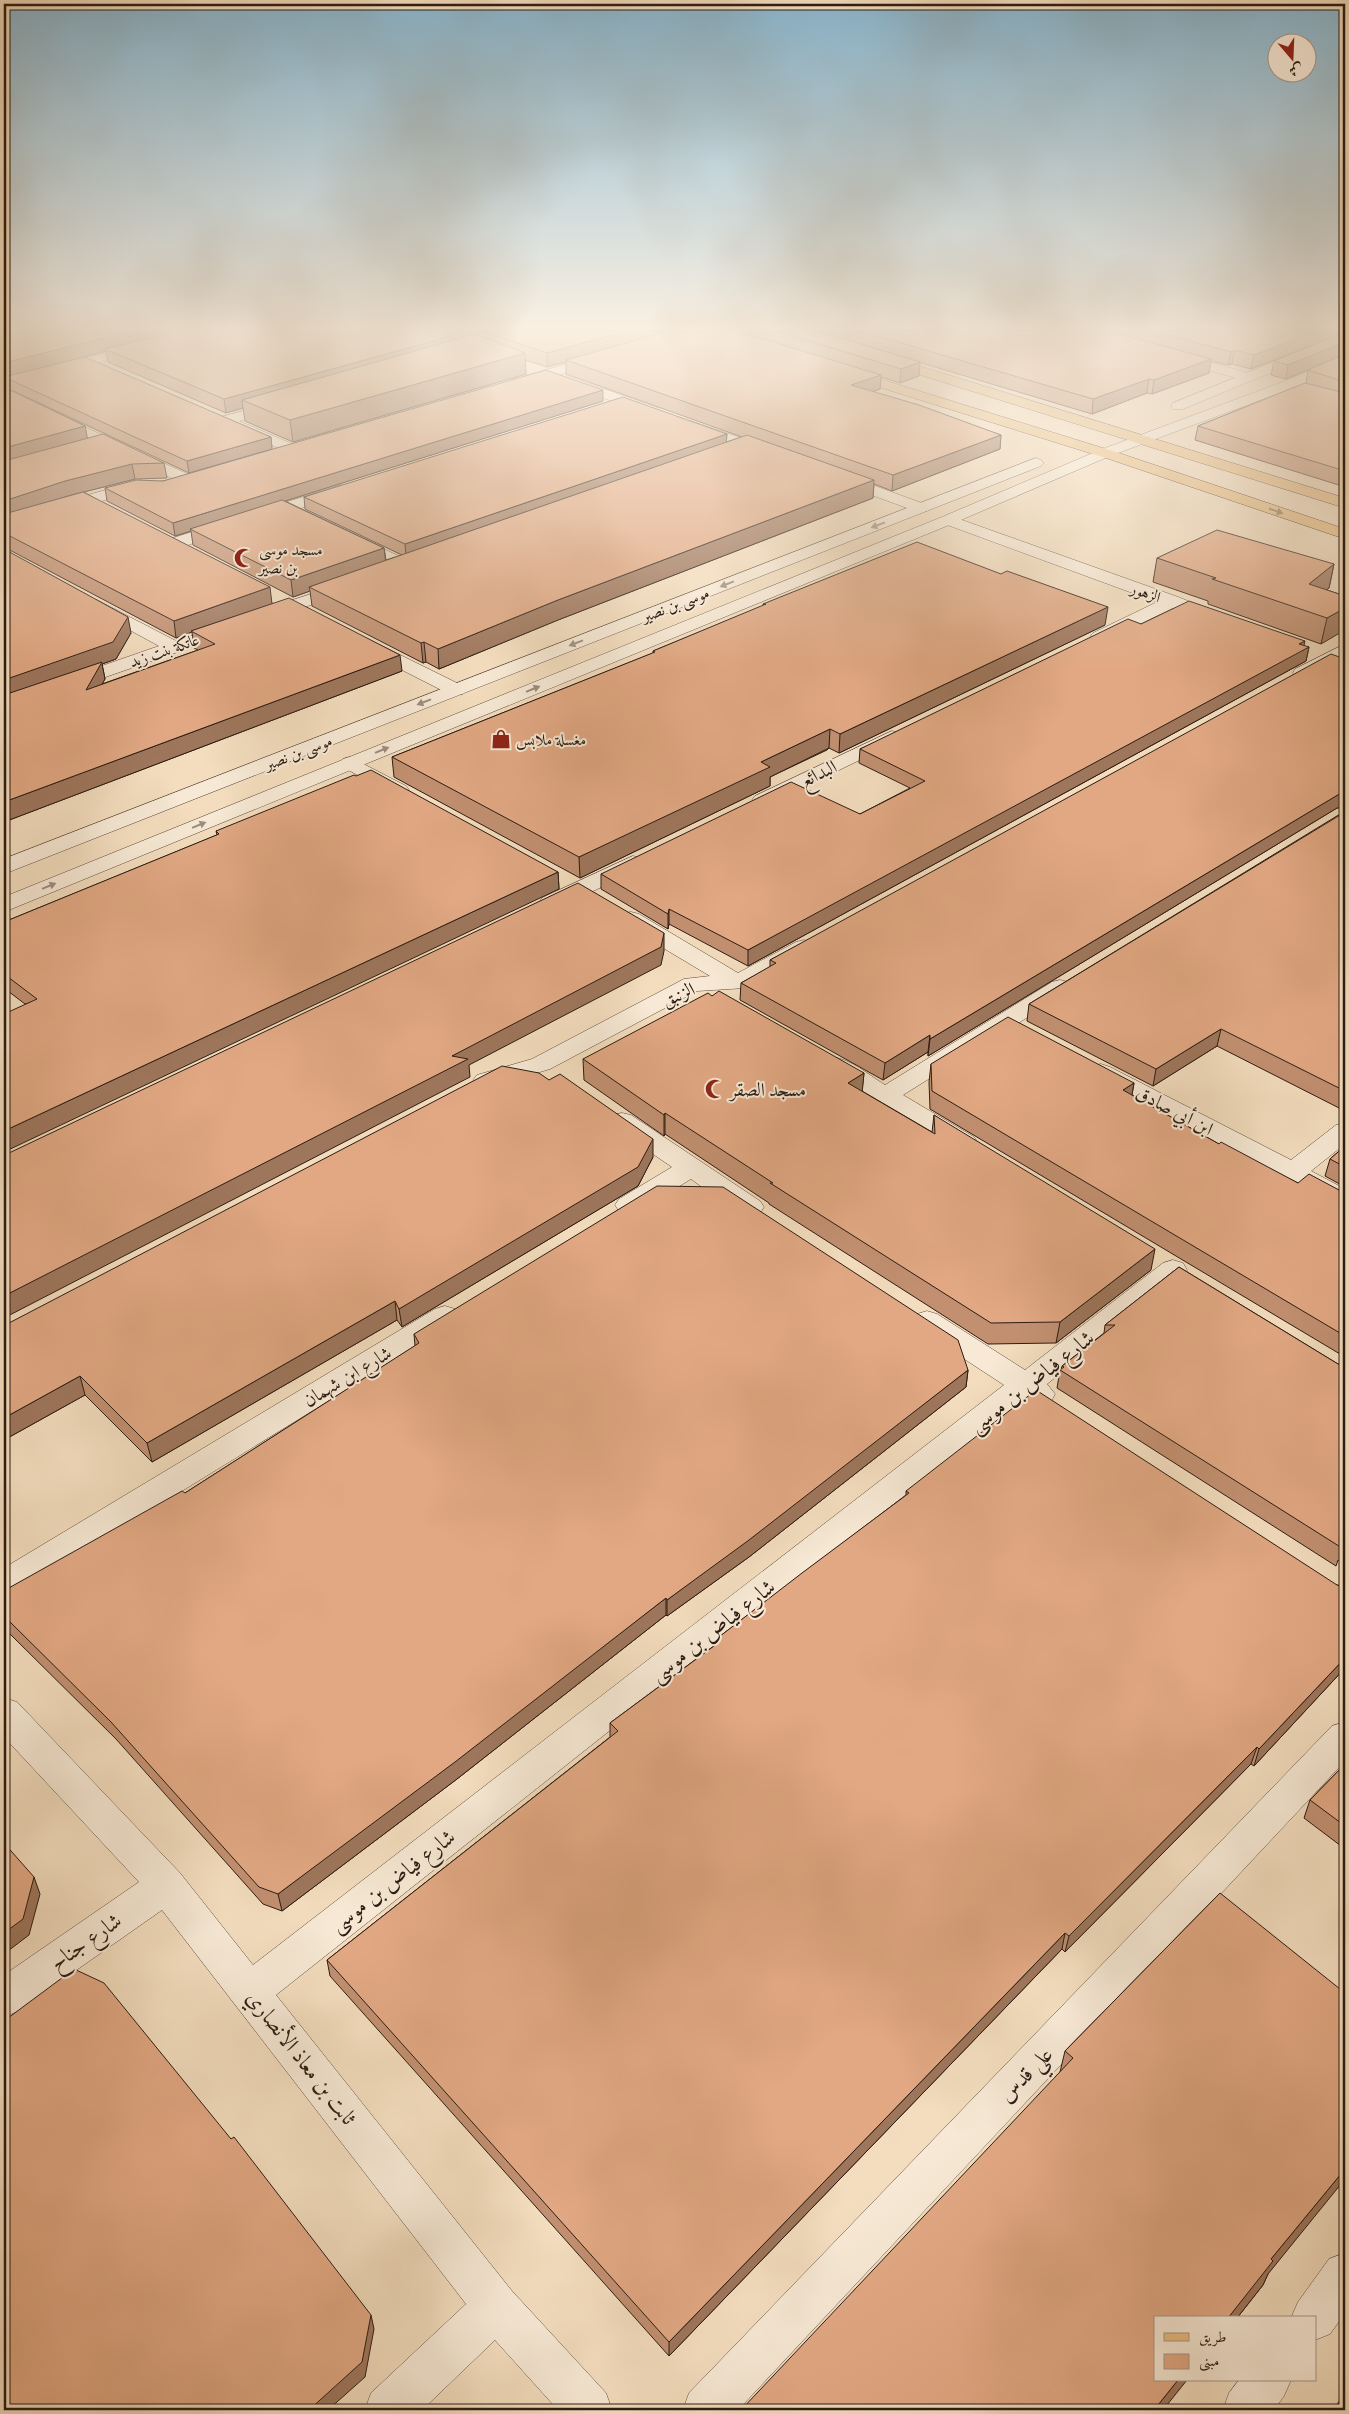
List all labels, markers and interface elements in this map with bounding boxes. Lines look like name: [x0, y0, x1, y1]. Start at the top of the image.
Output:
north arrow: [1266, 32, 1316, 82]
text: ش: [1287, 60, 1305, 80]
one-way arrow: [1268, 508, 1283, 515]
one-way arrow: [871, 521, 885, 529]
place label: مسجد موسى بن نصير: [257, 540, 323, 578]
mosque icon: مسجد موسى بن نصير: [233, 547, 255, 569]
street label: الزهور: [1126, 578, 1164, 608]
one-way arrow: [719, 580, 734, 588]
street label: موسى بن نصير: [637, 583, 713, 629]
street label: عاتكة بنت زيد: [127, 630, 202, 671]
one-way arrow: [568, 640, 583, 647]
one-way arrow: [526, 685, 541, 693]
one-way arrow: [416, 698, 431, 706]
shop icon: مغسلة ملابس: [490, 728, 512, 750]
place label: مغسلة ملابس: [516, 730, 586, 750]
street label: موسى بن نصير: [260, 731, 336, 777]
one-way arrow: [375, 746, 389, 754]
street label: البدائع: [796, 755, 843, 798]
one-way arrow: [192, 820, 206, 828]
one-way arrow: [42, 882, 57, 890]
street label: الزنبق: [658, 977, 699, 1013]
mosque icon: مسجد الصقر: [704, 1078, 726, 1100]
place label: مسجد الصقر: [728, 1078, 806, 1102]
street label: ابن أبي صادق: [1130, 1080, 1218, 1144]
street label: شارع فياض بن موسى: [963, 1324, 1103, 1443]
street label: شارع ابن شهمان: [299, 1341, 398, 1415]
street label: شارع فياض بن موسى: [644, 1573, 784, 1692]
street label: شارع فياض بن موسى: [324, 1823, 464, 1942]
street label: شارع جناح: [44, 1907, 130, 1981]
street label: ثابت بن معاذ الأنصاري: [238, 1983, 365, 2133]
street label: علي قدس: [993, 2041, 1064, 2113]
legend: [1154, 2316, 1316, 2382]
text: طريق: [1199, 2328, 1226, 2347]
text: مبنى: [1199, 2352, 1219, 2372]

